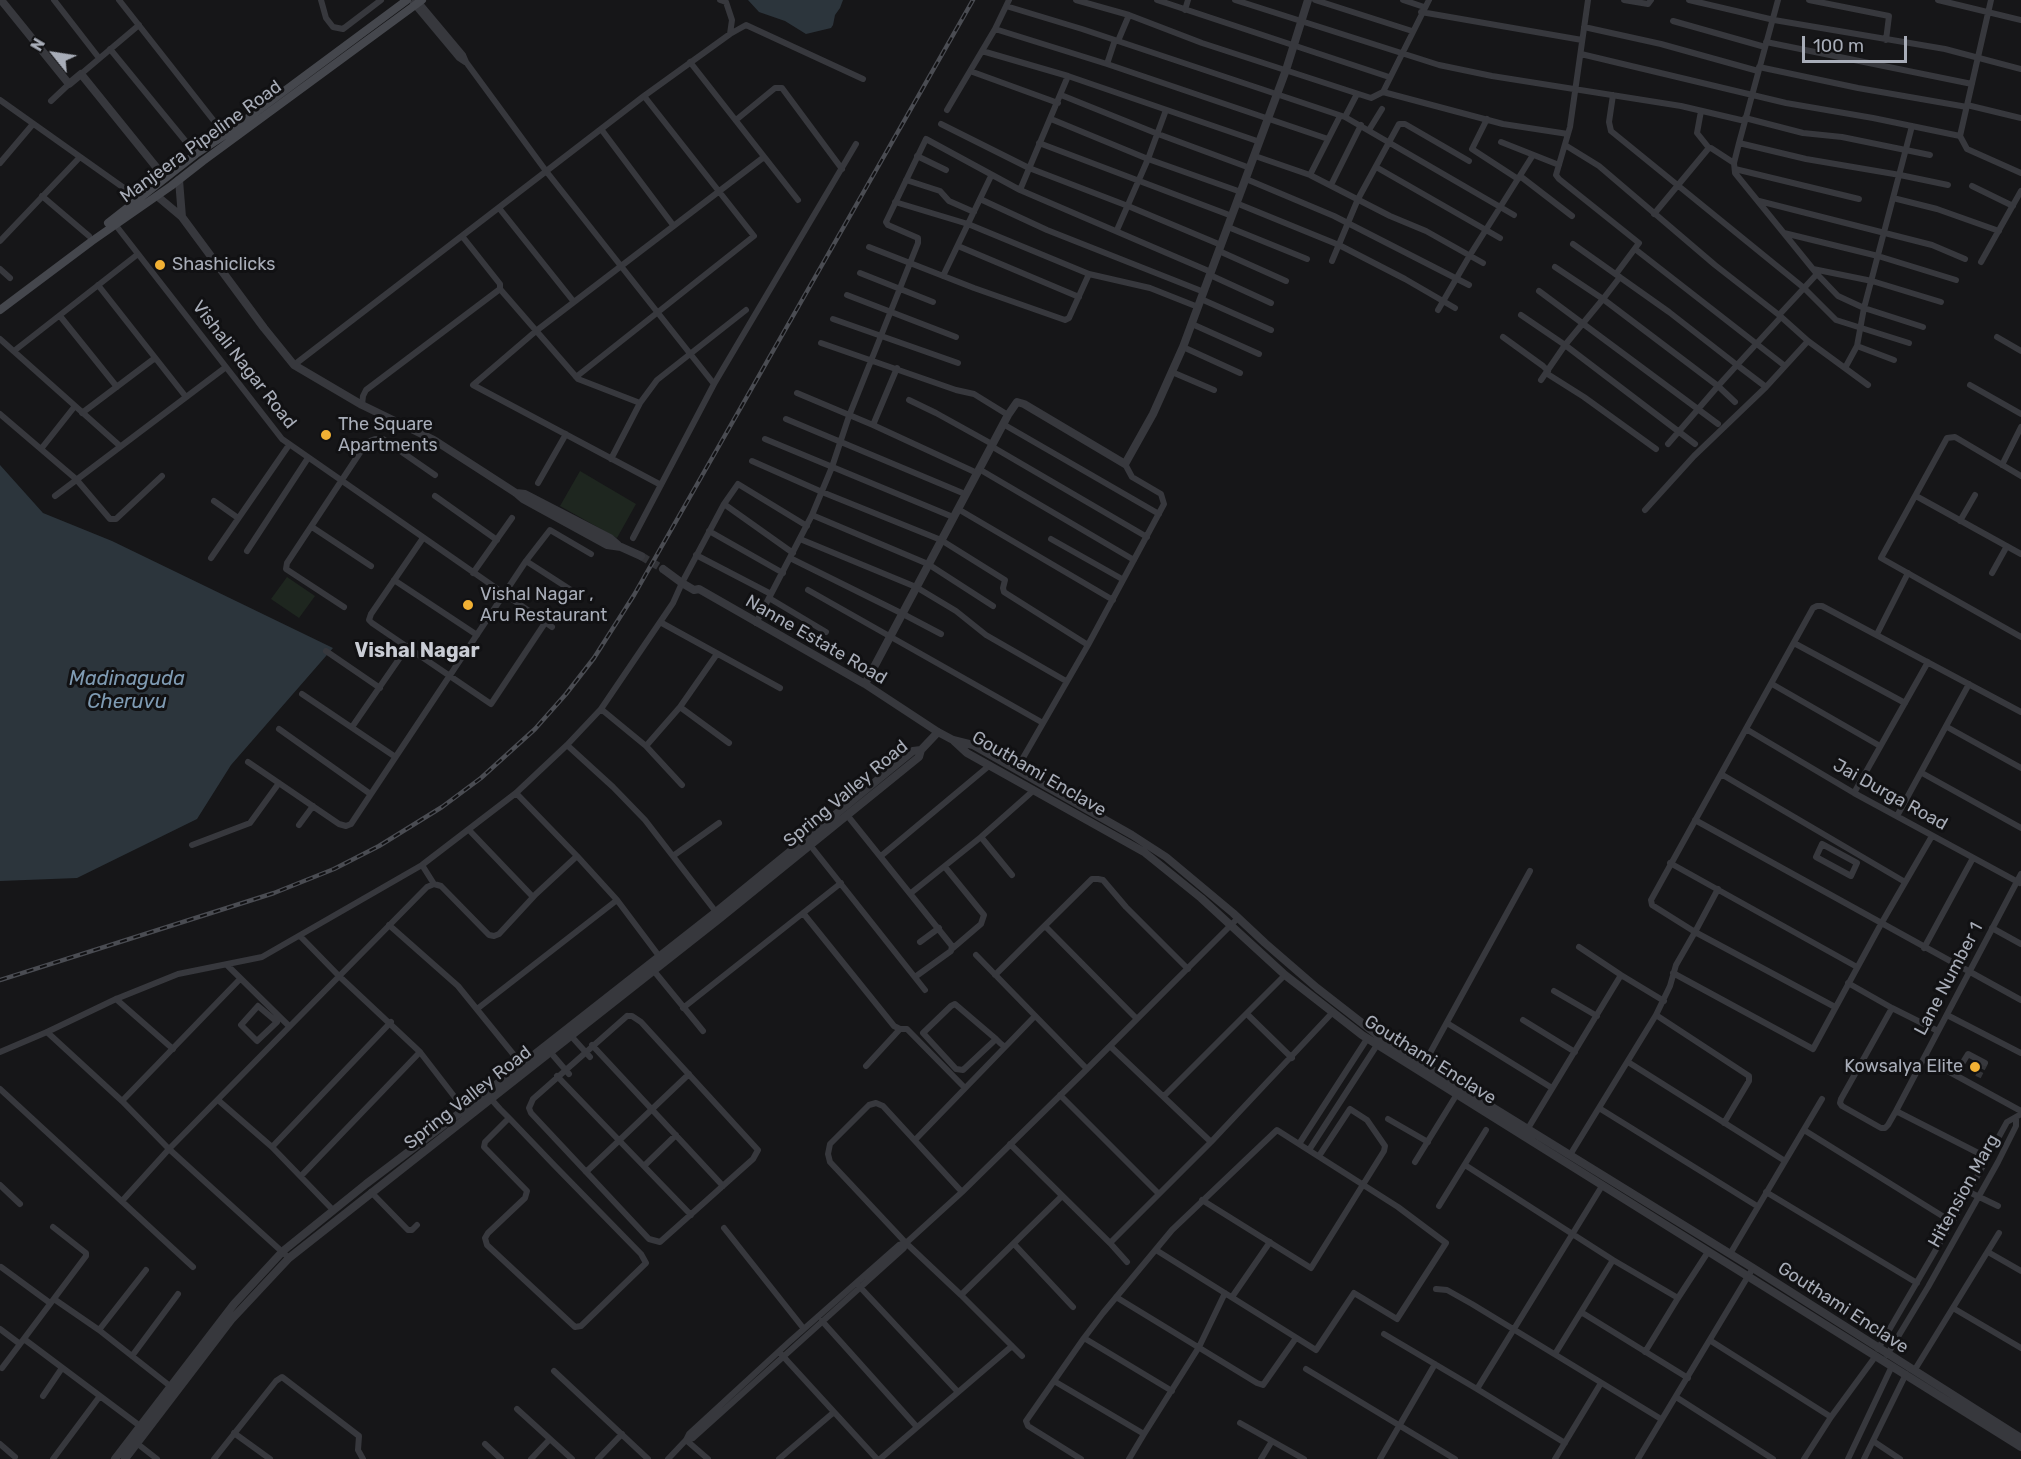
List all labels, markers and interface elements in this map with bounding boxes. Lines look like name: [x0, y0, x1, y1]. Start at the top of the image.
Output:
north arrow: [24, 24, 84, 84]
scale bar: [1805, 24, 1910, 62]
text: N: [27, 35, 49, 54]
text: 100 m: [1813, 35, 1864, 57]
street label: Manjeera Pipeline Road: [116, 76, 286, 208]
place label: Shashiclicks: [172, 254, 275, 276]
marker: Shashiclicks: [153, 258, 167, 272]
street label: Vishali Nagar Road: [187, 297, 301, 433]
place label: The Square Apartments: [338, 414, 438, 456]
marker: The Square Apartments: [319, 428, 333, 442]
place label: Vishal Nagar , Aru Restaurant: [480, 584, 607, 626]
street label: Nanne Estate Road: [741, 591, 891, 689]
marker: Vishal Nagar , Aru Restaurant: [461, 598, 475, 612]
district label: Vishal Nagar: [355, 639, 479, 663]
water label: Madinaguda Cheruvu: [69, 667, 185, 714]
street label: Gouthami Enclave: [968, 727, 1110, 821]
street label: Spring Valley Road: [780, 736, 912, 852]
street label: Jai Durga Road: [1829, 755, 1951, 835]
street label: Lane Number 1: [1910, 919, 1988, 1039]
street label: Gouthami Enclave: [1360, 1011, 1500, 1109]
street label: Spring Valley Road: [400, 1042, 536, 1154]
place label: Kowsalya Elite: [1844, 1056, 1963, 1078]
marker: Kowsalya Elite: [1968, 1060, 1982, 1074]
street label: Hitension Marg: [1924, 1131, 2004, 1251]
street label: Gouthami Enclave: [1773, 1258, 1913, 1358]

